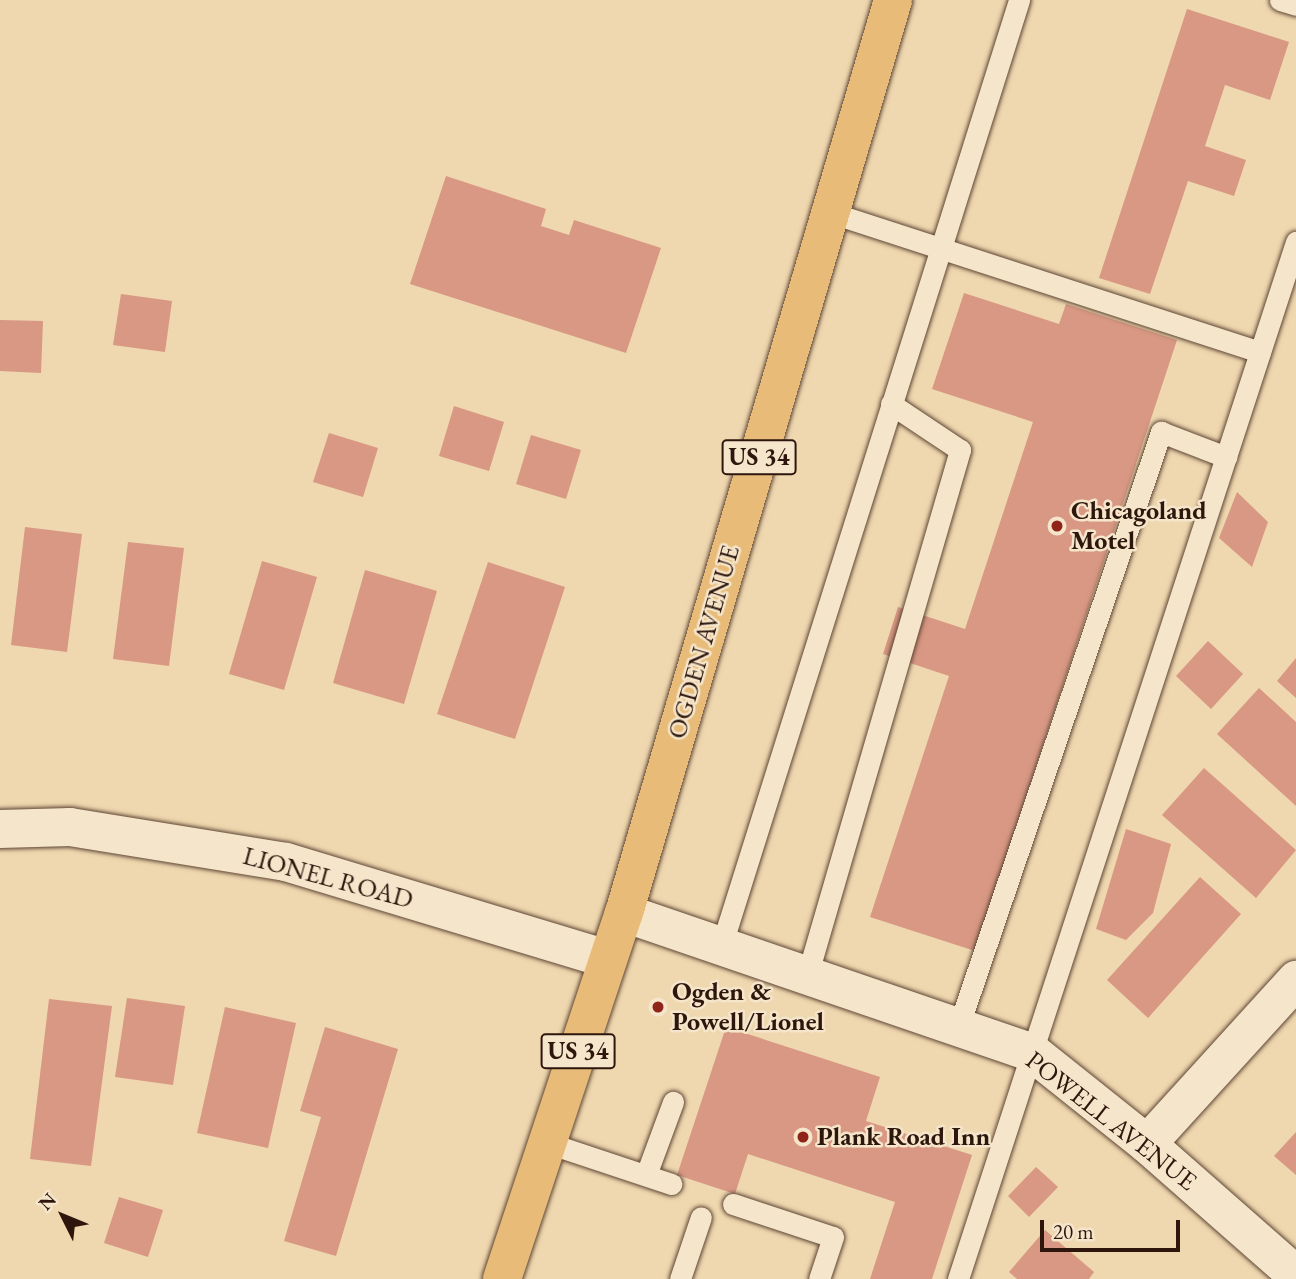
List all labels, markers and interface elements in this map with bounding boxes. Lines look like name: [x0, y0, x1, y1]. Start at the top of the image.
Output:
road number: US 34: [720, 436, 798, 478]
place label: Chicagoland Motel: [1071, 495, 1207, 556]
marker: Chicagoland Motel: [1049, 518, 1065, 534]
street label: OGDEN AVENUE: [661, 542, 747, 742]
street label: LIONEL ROAD: [240, 840, 416, 916]
place label: Ogden & Powell/Lionel: [672, 976, 824, 1038]
marker: Ogden & Powell/Lionel: [650, 999, 666, 1015]
road number: US 34: [540, 1030, 616, 1072]
street label: POWELL AVENUE: [1019, 1045, 1203, 1197]
place label: Plank Road Inn: [817, 1121, 990, 1153]
marker: Plank Road Inn: [795, 1129, 811, 1145]
north arrow: [28, 1181, 98, 1251]
text: N: [33, 1187, 62, 1215]
scale bar: [1044, 1206, 1184, 1250]
text: 20 m: [1053, 1218, 1094, 1245]

